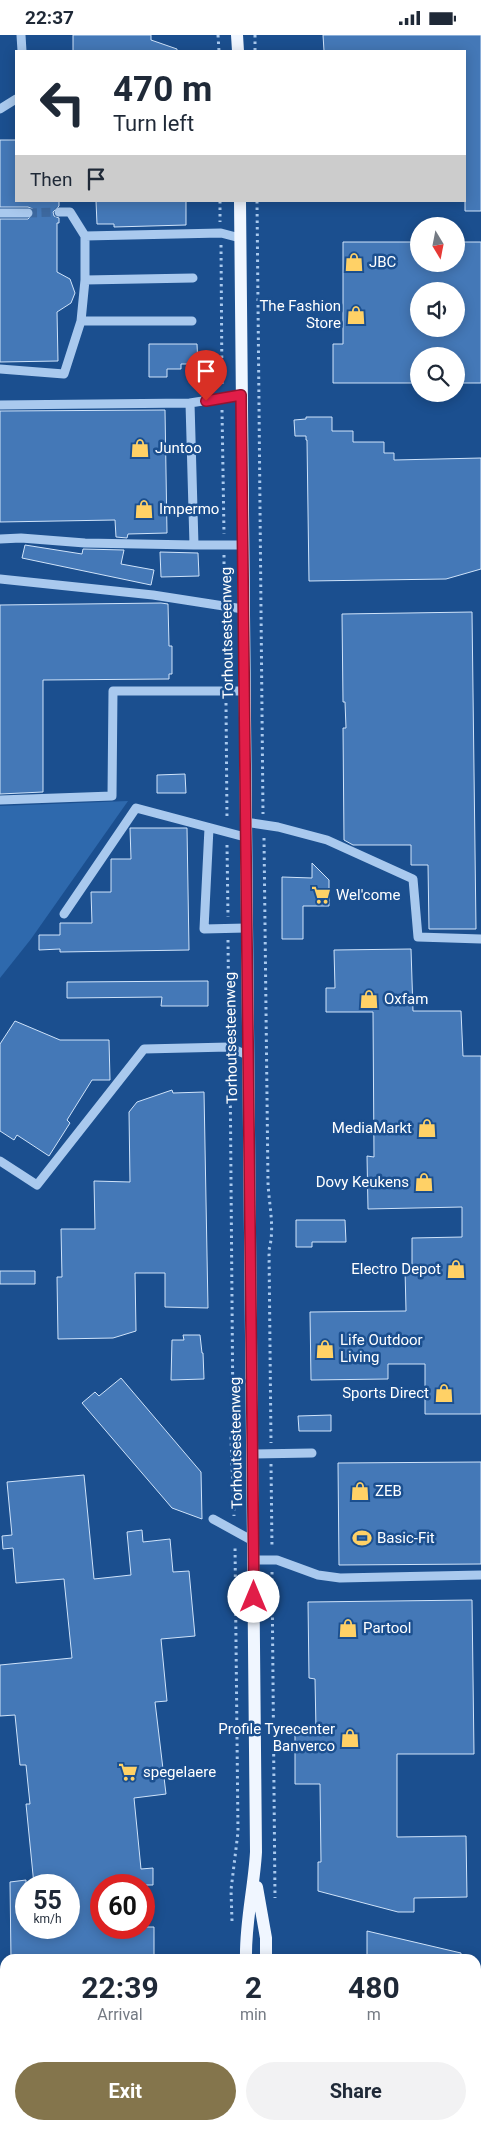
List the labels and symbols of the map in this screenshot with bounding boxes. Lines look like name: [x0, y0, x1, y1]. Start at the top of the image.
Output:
north arrow: [410, 217, 465, 273]
shop icon: JBC: [343, 251, 365, 273]
place label: JBC: [369, 253, 397, 271]
place label: The Fashion Store: [259, 297, 341, 332]
shop icon: The Fashion Store: [345, 304, 367, 326]
pin: [185, 350, 227, 401]
shop icon: Juntoo: [129, 437, 151, 459]
place label: Juntoo: [155, 439, 202, 457]
shop icon: Impermo: [133, 498, 155, 520]
place label: Impermo: [159, 500, 219, 518]
street label: Torhoutsesteenweg: [217, 567, 237, 699]
supermarket icon: Wel'come: [310, 884, 332, 906]
place label: Wel'come: [336, 886, 400, 904]
street label: Torhoutsesteenweg: [221, 972, 241, 1104]
shop icon: Oxfam: [358, 988, 380, 1010]
place label: Oxfam: [384, 990, 428, 1008]
shop icon: MediaMarkt: [416, 1117, 438, 1139]
place label: MediaMarkt: [332, 1119, 412, 1137]
shop icon: Dovy Keukens: [413, 1171, 435, 1193]
place label: Dovy Keukens: [316, 1173, 409, 1191]
shop icon: Electro Depot: [445, 1258, 467, 1280]
place label: Electro Depot: [351, 1260, 441, 1278]
place label: Life Outdoor Living: [340, 1331, 423, 1366]
shop icon: Life Outdoor Living: [314, 1338, 336, 1360]
street label: Torhoutsesteenweg: [226, 1377, 246, 1509]
shop icon: Sports Direct: [433, 1382, 455, 1404]
place label: Sports Direct: [342, 1384, 429, 1402]
shop icon: ZEB: [349, 1480, 371, 1502]
place label: ZEB: [375, 1482, 402, 1500]
sports icon: Basic-Fit: [351, 1527, 373, 1549]
place label: Basic-Fit: [377, 1529, 435, 1547]
position arrow: [227, 1570, 279, 1622]
shop icon: Partool: [337, 1617, 359, 1639]
place label: Partool: [363, 1619, 412, 1637]
place label: Profile Tyrecenter Banverco: [218, 1720, 335, 1755]
shop icon: Profile Tyrecenter Banverco: [339, 1727, 361, 1749]
supermarket icon: spegelaere: [117, 1761, 139, 1783]
place label: spegelaere: [143, 1763, 216, 1781]
speed limit sign: 60: [90, 1874, 155, 1939]

